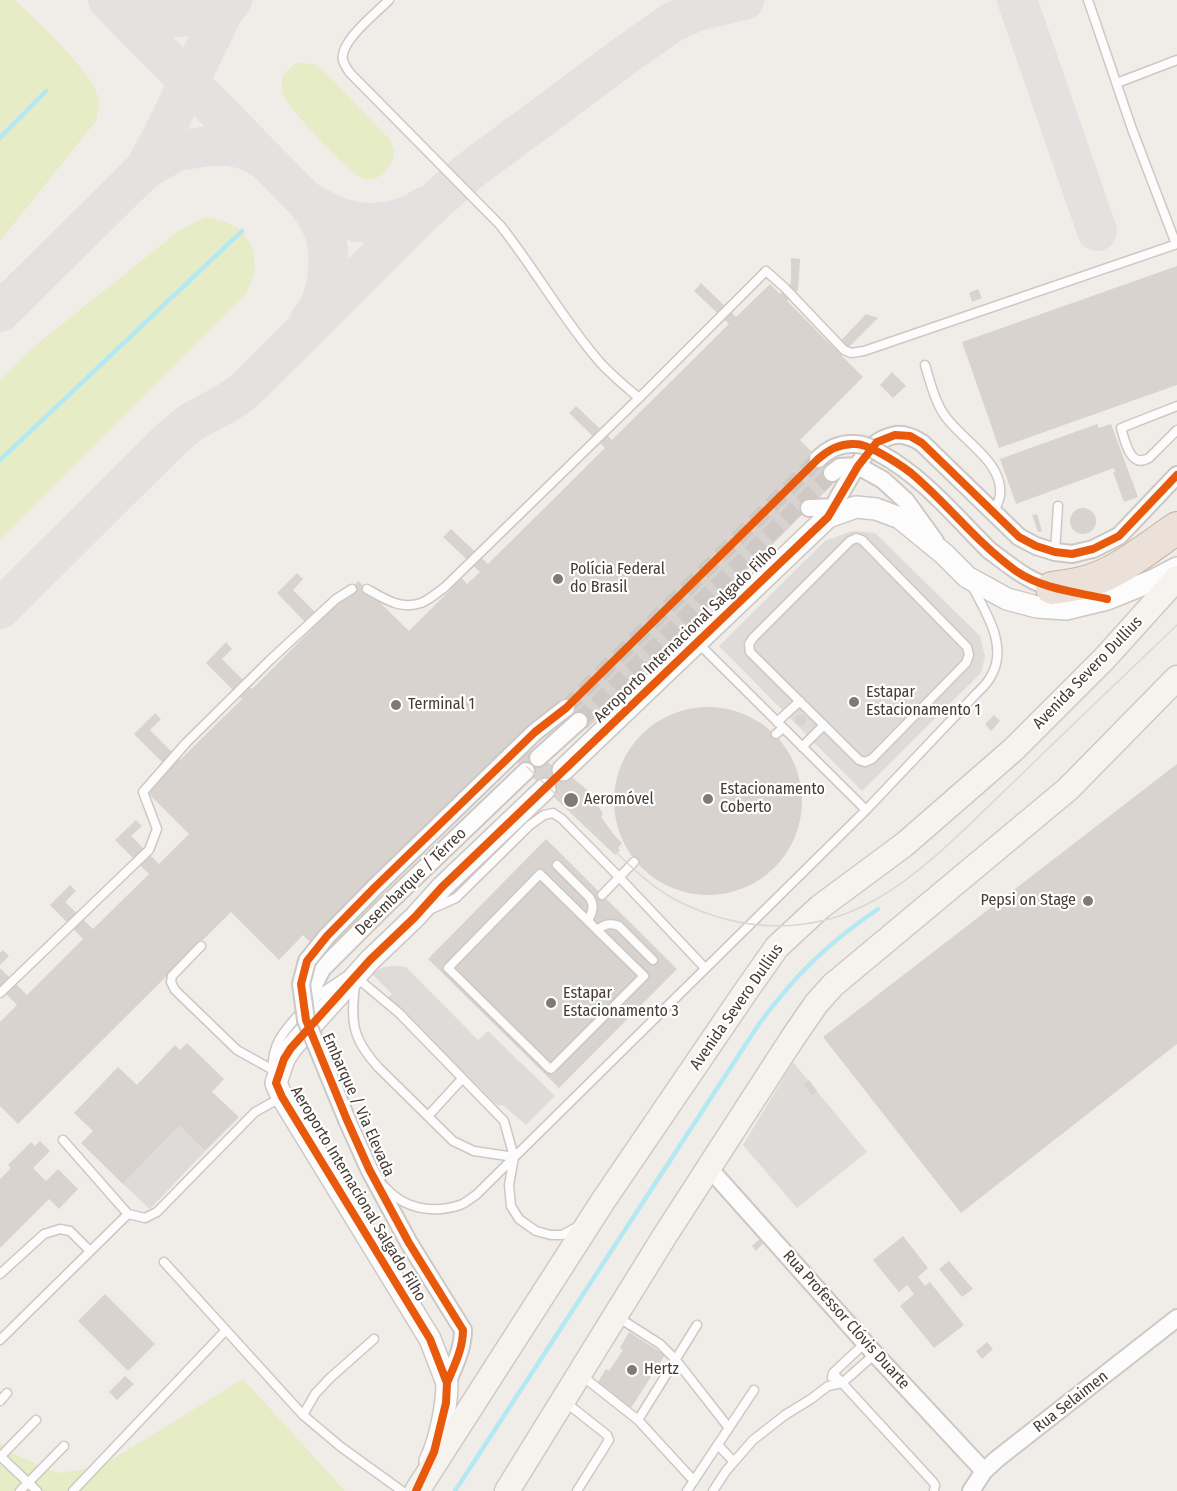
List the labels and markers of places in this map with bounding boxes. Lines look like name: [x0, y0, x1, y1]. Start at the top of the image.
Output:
place label: Polícia Federal do Brasil: [570, 560, 665, 598]
marker: Polícia Federal do Brasil: [551, 572, 565, 586]
place label: Estapar Estacionamento 1: [866, 683, 981, 721]
place label: Terminal 1: [408, 695, 475, 715]
marker: Estapar Estacionamento 1: [847, 695, 861, 709]
marker: Terminal 1: [389, 698, 403, 712]
place label: Estacionamento Coberto: [720, 780, 825, 818]
place label: Aeromóvel: [584, 790, 654, 810]
marker: Aeromóvel: [562, 791, 580, 809]
marker: Estacionamento Coberto: [701, 792, 715, 806]
place label: Pepsi on Stage: [981, 891, 1076, 911]
marker: Pepsi on Stage: [1081, 894, 1095, 908]
place label: Estapar Estacionamento 3: [563, 984, 679, 1022]
marker: Estapar Estacionamento 3: [544, 996, 558, 1010]
place label: Hertz: [644, 1360, 679, 1380]
marker: Hertz: [625, 1363, 639, 1377]

